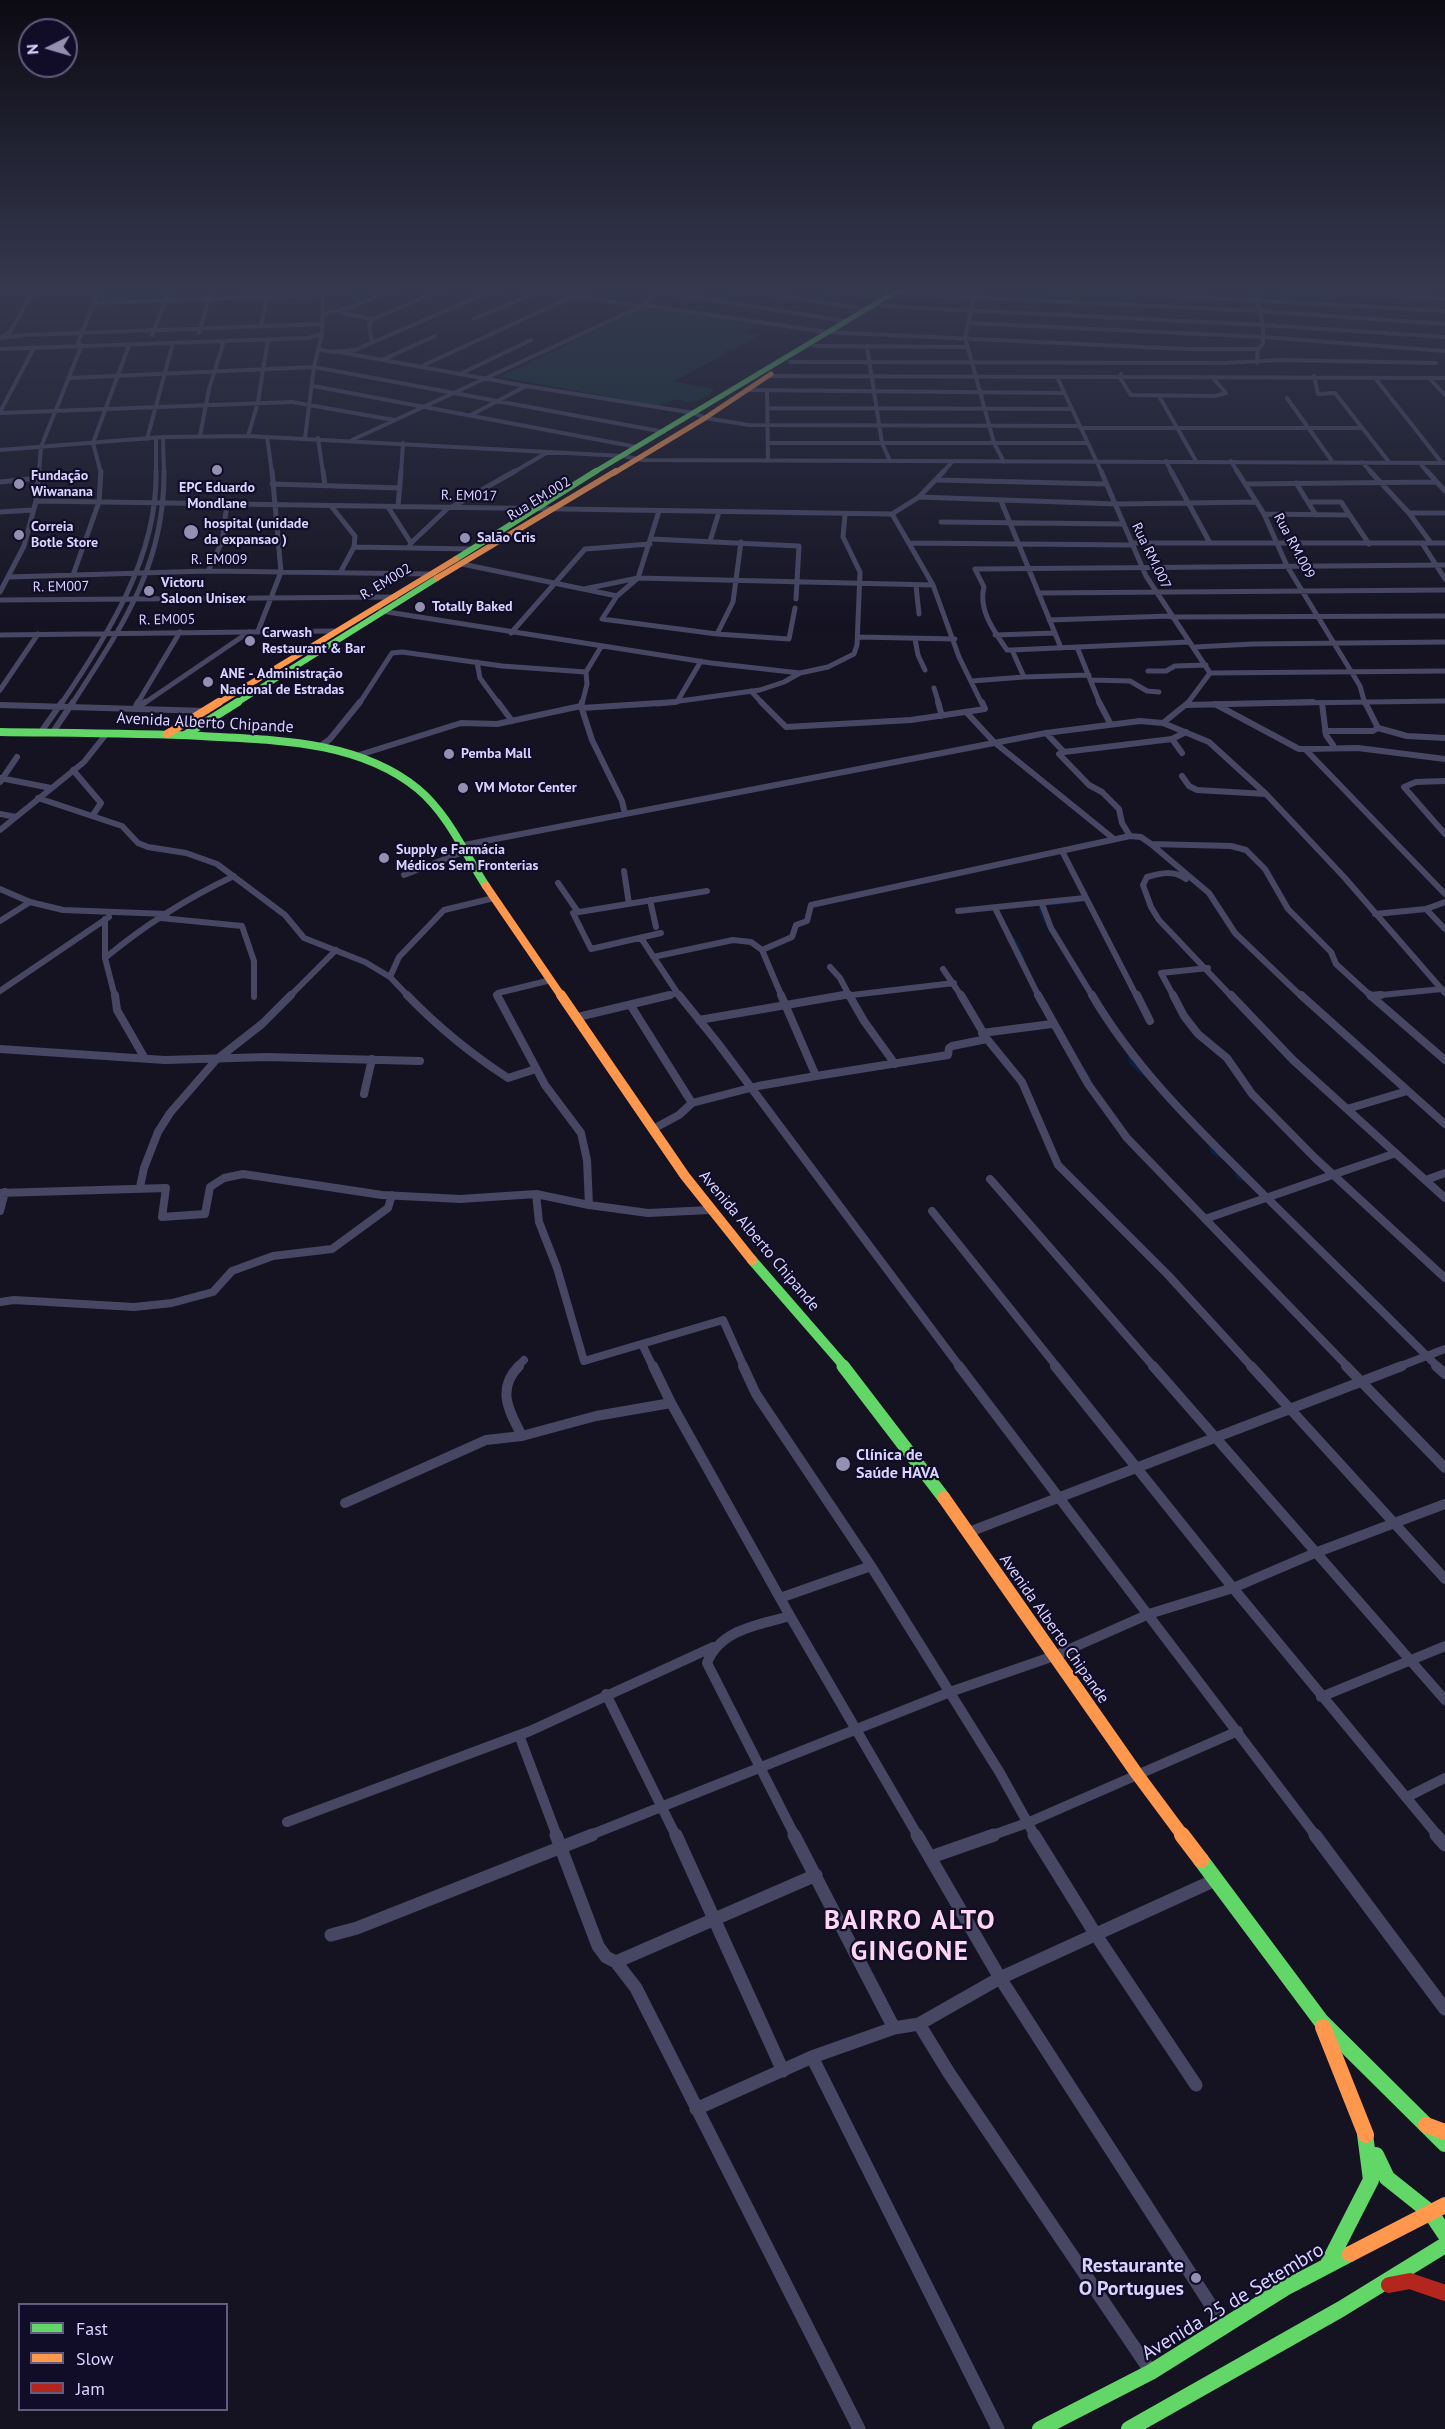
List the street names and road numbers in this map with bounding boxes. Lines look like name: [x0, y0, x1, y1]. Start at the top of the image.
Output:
street label: Rua EM.002: [504, 474, 574, 524]
street label: R. EM017: [441, 487, 497, 505]
street label: Rua RM.009: [1270, 510, 1318, 582]
street label: Rua RM.007: [1128, 520, 1174, 592]
street label: R. EM009: [191, 552, 247, 568]
street label: R. EM002: [357, 560, 415, 604]
street label: R. EM007: [33, 578, 89, 596]
street label: R. EM005: [139, 611, 195, 629]
street label: Avenida Alberto Chipande: [116, 709, 294, 737]
street label: Avenida Alberto Chipande: [695, 1167, 823, 1315]
street label: Avenida Alberto Chipande: [995, 1551, 1113, 1707]
street label: Avenida 25 de Setembro: [1138, 2238, 1328, 2366]

